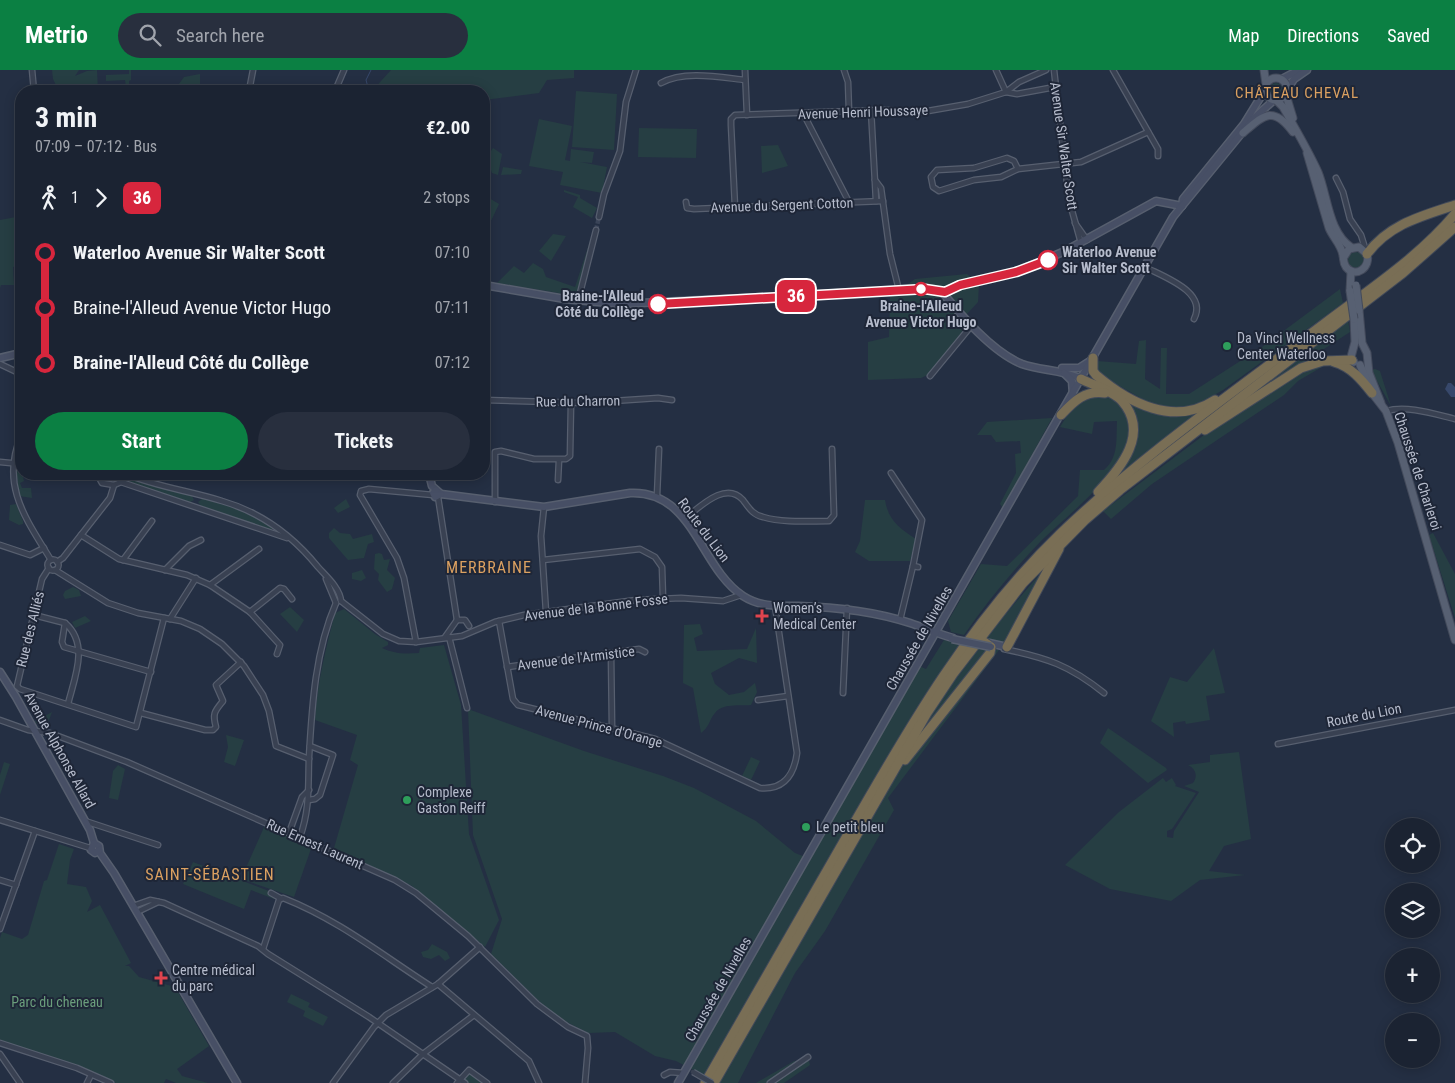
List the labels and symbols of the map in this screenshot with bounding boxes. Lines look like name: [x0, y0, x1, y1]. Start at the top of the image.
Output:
street label: Avenue Sir Walter Scott: [1047, 81, 1081, 211]
district label: CHÂTEAU CHEVAL: [1235, 84, 1359, 102]
street label: Avenue Henri Houssaye: [798, 102, 929, 122]
street label: Avenue du Sergent Cotton: [710, 195, 854, 215]
place label: Waterloo Avenue Sir Walter Scott: [1062, 244, 1157, 276]
marker: Waterloo Avenue Sir Walter Scott: [1038, 250, 1058, 270]
line badge: 36: [774, 280, 818, 312]
marker: Braine-l'Alleud Avenue Victor Hugo: [914, 282, 928, 296]
place label: Braine-l'Alleud Côté du Collège: [555, 288, 644, 320]
marker: Braine-l'Alleud Côté du Collège: [648, 294, 668, 314]
place label: Braine-l'Alleud Avenue Victor Hugo: [865, 298, 977, 330]
place label: Da Vinci Wellness Center Waterloo: [1237, 330, 1335, 362]
marker: Da Vinci Wellness Center Waterloo: [1221, 340, 1233, 352]
street label: Rue du Charron: [536, 392, 620, 410]
street label: Chaussée de Charleroi: [1391, 410, 1445, 532]
street label: Route du Lion: [675, 495, 733, 565]
district label: MERBRAINE: [446, 558, 532, 577]
street label: Chaussée de Nivelles: [883, 583, 955, 693]
street label: Rue des Alliés: [13, 589, 47, 669]
street label: Avenue de la Bonne Fosse: [523, 590, 669, 624]
place label: Women’s Medical Center: [773, 600, 856, 632]
marker: Women’s Medical Center: [755, 609, 769, 623]
street label: Avenue de l'Armistice: [516, 643, 636, 673]
street label: Avenue Alphonse Allard: [21, 689, 99, 811]
street label: Route du Lion: [1325, 700, 1403, 730]
street label: Avenue Prince d'Orange: [534, 701, 665, 751]
place label: Complexe Gaston Reiff: [417, 784, 486, 816]
marker: Complexe Gaston Reiff: [401, 794, 413, 806]
street label: Rue Ernest Laurent: [264, 816, 366, 872]
place label: Le petit bleu: [816, 819, 884, 835]
marker: Le petit bleu: [800, 821, 812, 833]
district label: SAINT-SÉBASTIEN: [145, 865, 275, 884]
street label: Chaussée de Nivelles: [682, 934, 754, 1044]
place label: Centre médical du parc: [172, 962, 255, 994]
marker: Centre médical du parc: [154, 971, 168, 985]
park label: Parc du cheneau: [11, 994, 103, 1010]

